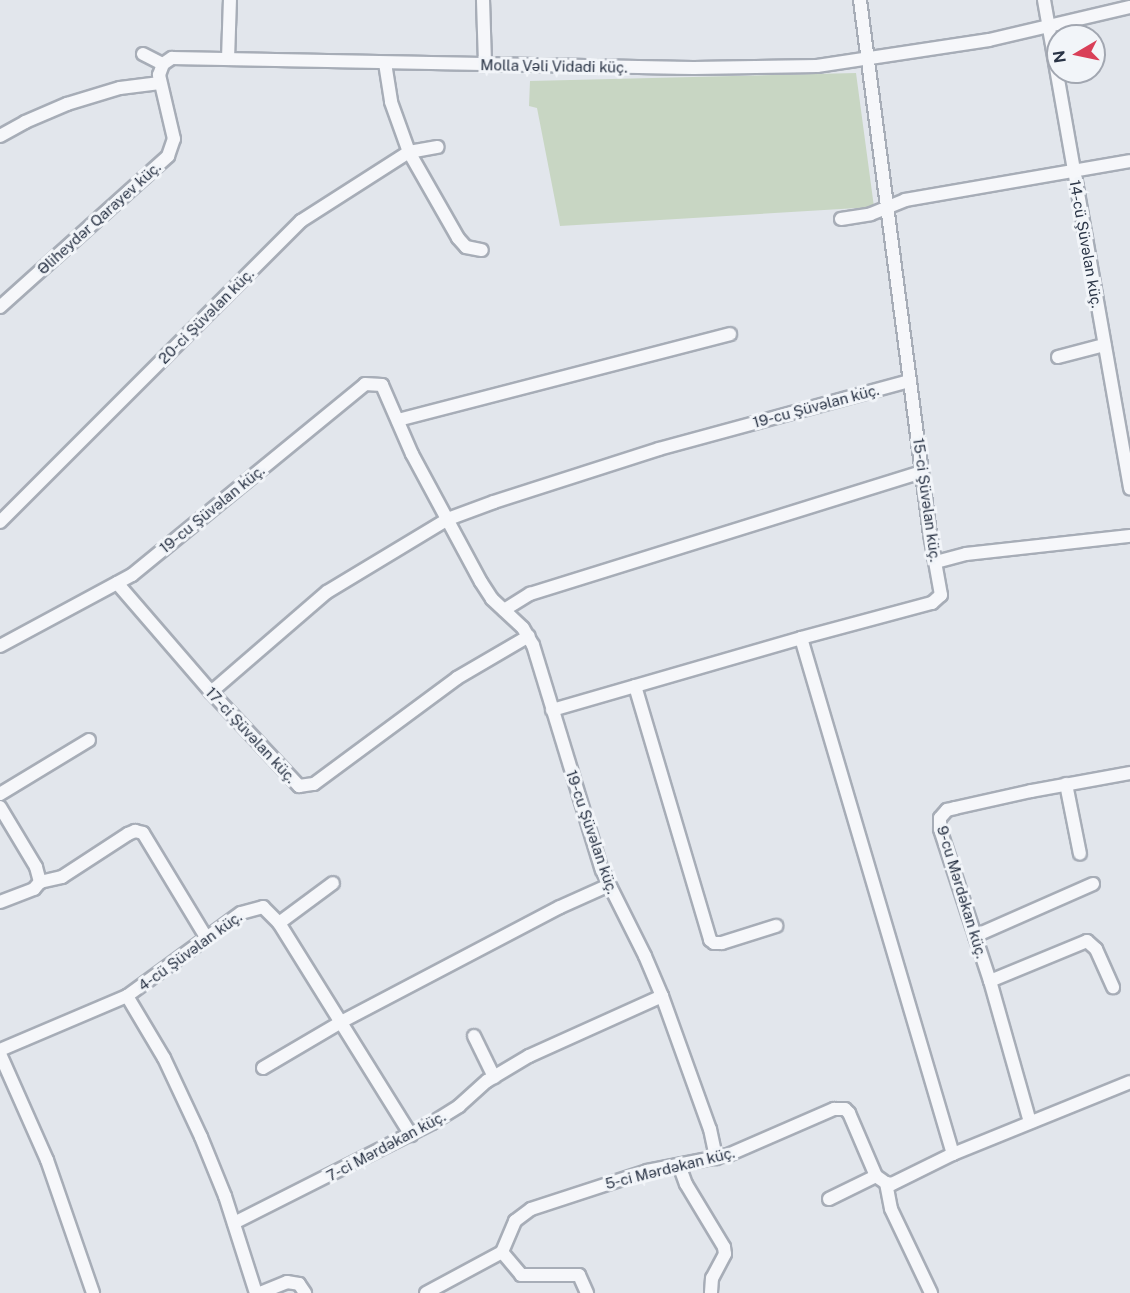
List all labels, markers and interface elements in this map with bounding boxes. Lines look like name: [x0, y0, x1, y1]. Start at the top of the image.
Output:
north arrow: [1046, 24, 1106, 84]
text: N: [1049, 49, 1070, 64]
street label: Molla Vəli Vidadi küç.: [480, 56, 628, 76]
street label: Əliheydər Qarayev küç.: [34, 158, 164, 278]
street label: 14-cü Şüvəlan küç.: [1066, 178, 1106, 310]
street label: 20-ci Şüvəlan küç.: [155, 265, 257, 367]
street label: 19-cu Şüvəlan küç.: [751, 380, 881, 432]
street label: 15-ci Şüvəlan küç.: [909, 437, 945, 563]
street label: 19-cu Şüvəlan küç.: [156, 461, 268, 557]
street label: 17-ci Şüvəlan küç.: [202, 683, 300, 787]
street label: 19-cu Şüvəlan küç.: [562, 768, 622, 896]
street label: 9-cu Mərdəkan küç.: [933, 823, 991, 961]
street label: 4-cü Şüvəlan küç.: [135, 907, 245, 995]
street label: 7-ci Mərdəkan küç.: [323, 1107, 449, 1185]
street label: 5-ci Mərdəkan küç.: [603, 1143, 737, 1193]

